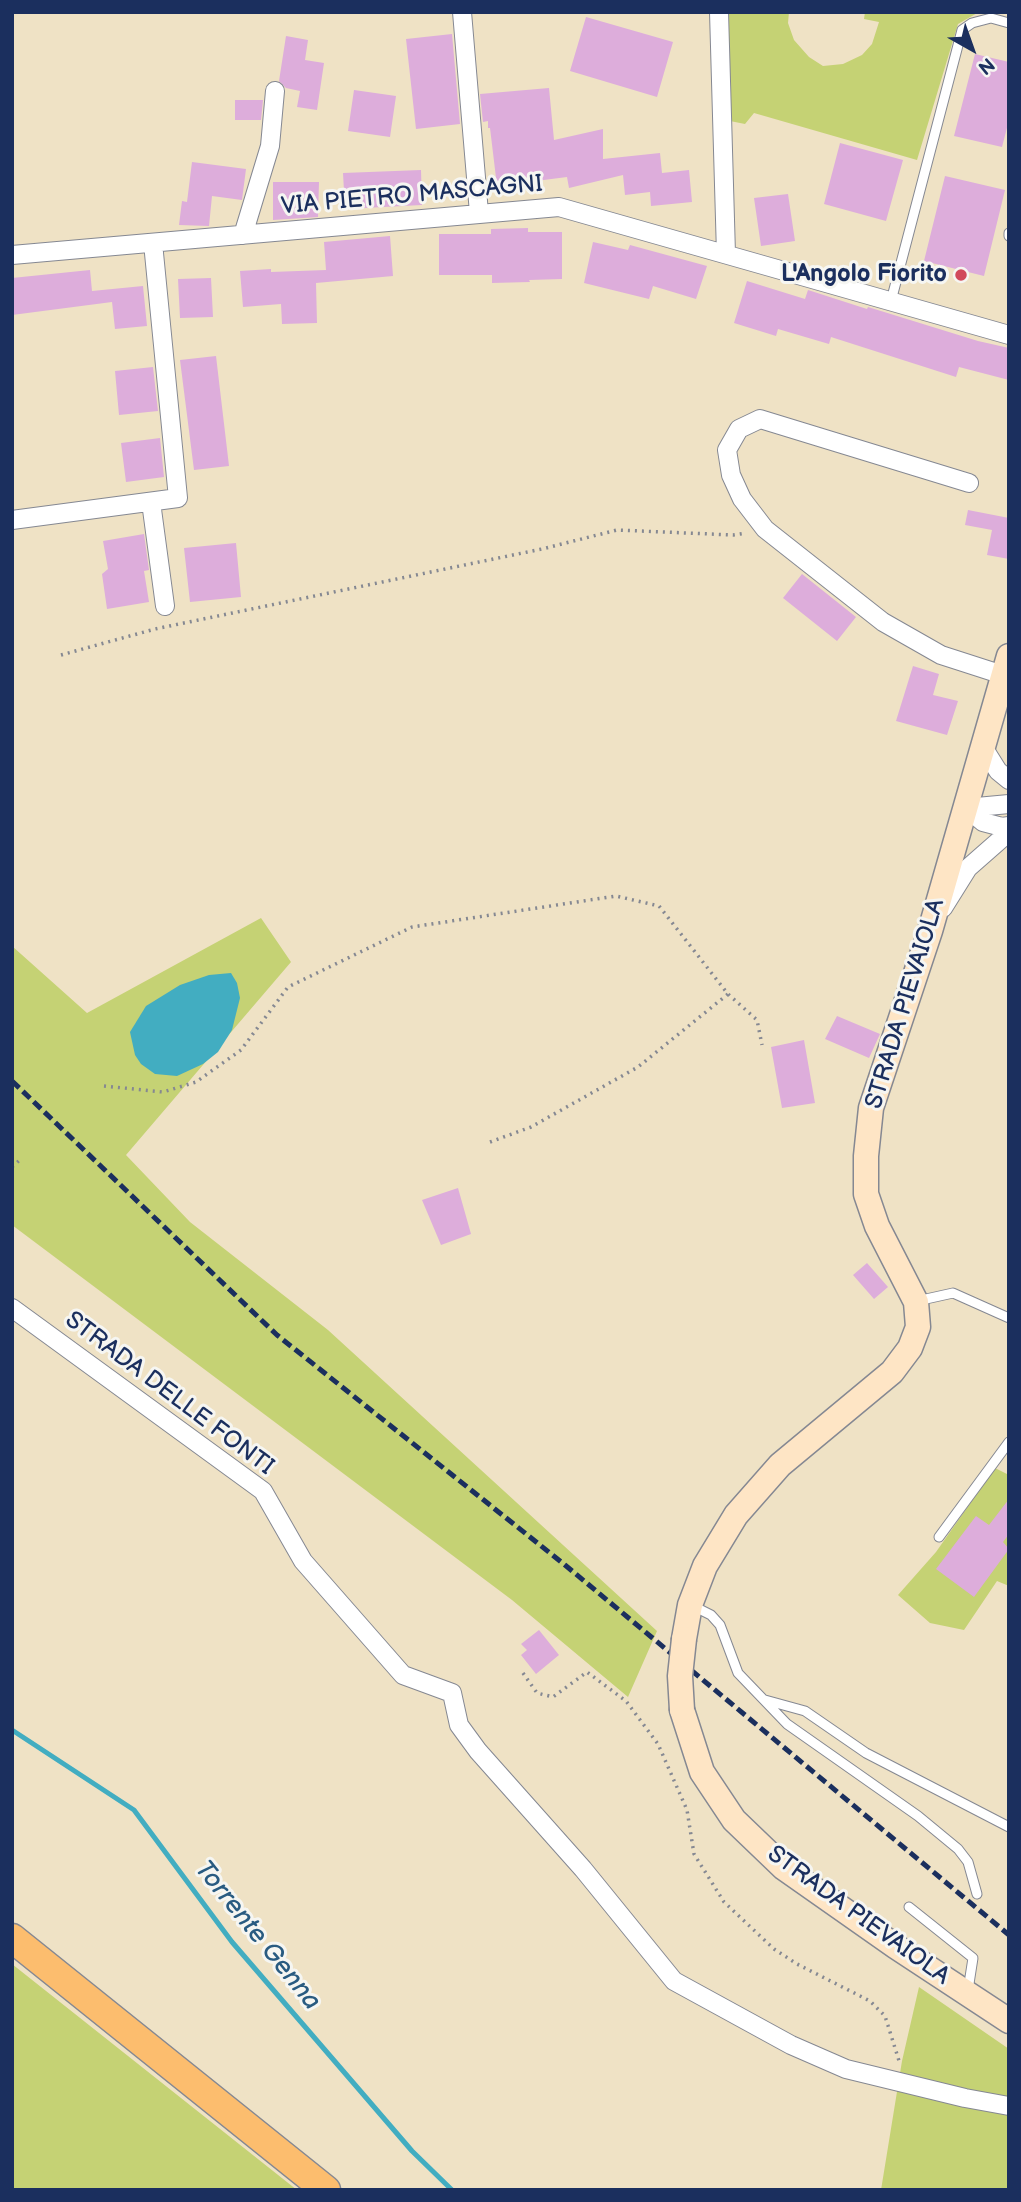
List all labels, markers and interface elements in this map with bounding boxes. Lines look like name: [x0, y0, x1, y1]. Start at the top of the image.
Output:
north arrow: [937, 14, 1007, 84]
text: N: [973, 52, 999, 79]
street label: VIA PIETRO MASCAGNI: [280, 170, 544, 222]
place label: L'Angolo Fiorito: [781, 261, 947, 289]
marker: L'Angolo Fiorito: [953, 267, 969, 283]
street label: STRADA PIEVAIOLA: [860, 895, 952, 1113]
street label: STRADA DELLE FONTI: [59, 1306, 279, 1482]
street label: STRADA PIEVAIOLA: [761, 1840, 955, 1992]
water label: Torrente Genna: [187, 1855, 327, 2017]

